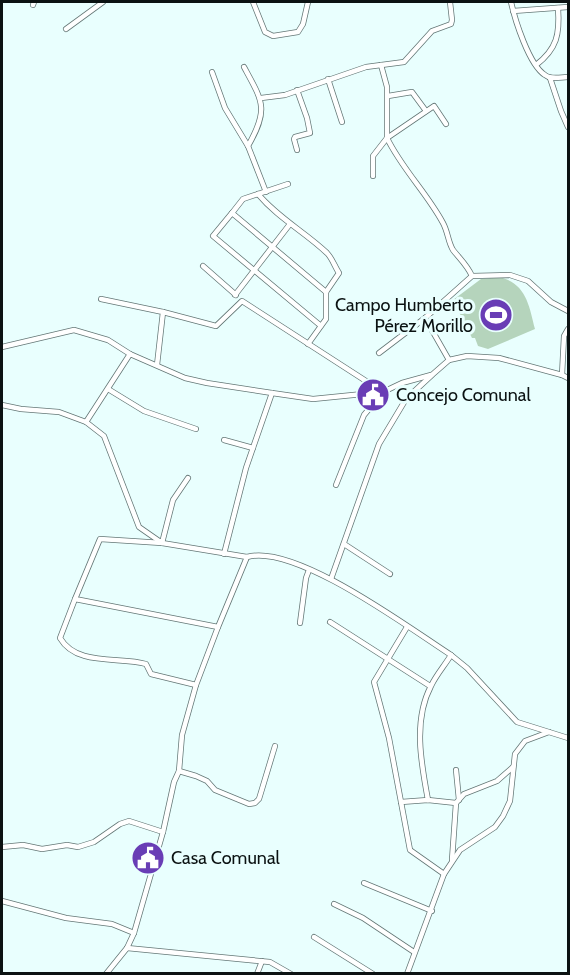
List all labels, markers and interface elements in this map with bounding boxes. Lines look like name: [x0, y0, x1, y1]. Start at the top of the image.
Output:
place label: Campo Humberto Pérez Morillo: [335, 294, 473, 337]
sports icon: Campo Humberto Pérez Morillo: [478, 297, 514, 333]
public building icon: Concejo Comunal: [355, 377, 391, 413]
place label: Concejo Comunal: [396, 384, 531, 406]
public building icon: Casa Comunal: [130, 840, 166, 876]
place label: Casa Comunal: [171, 847, 281, 869]

